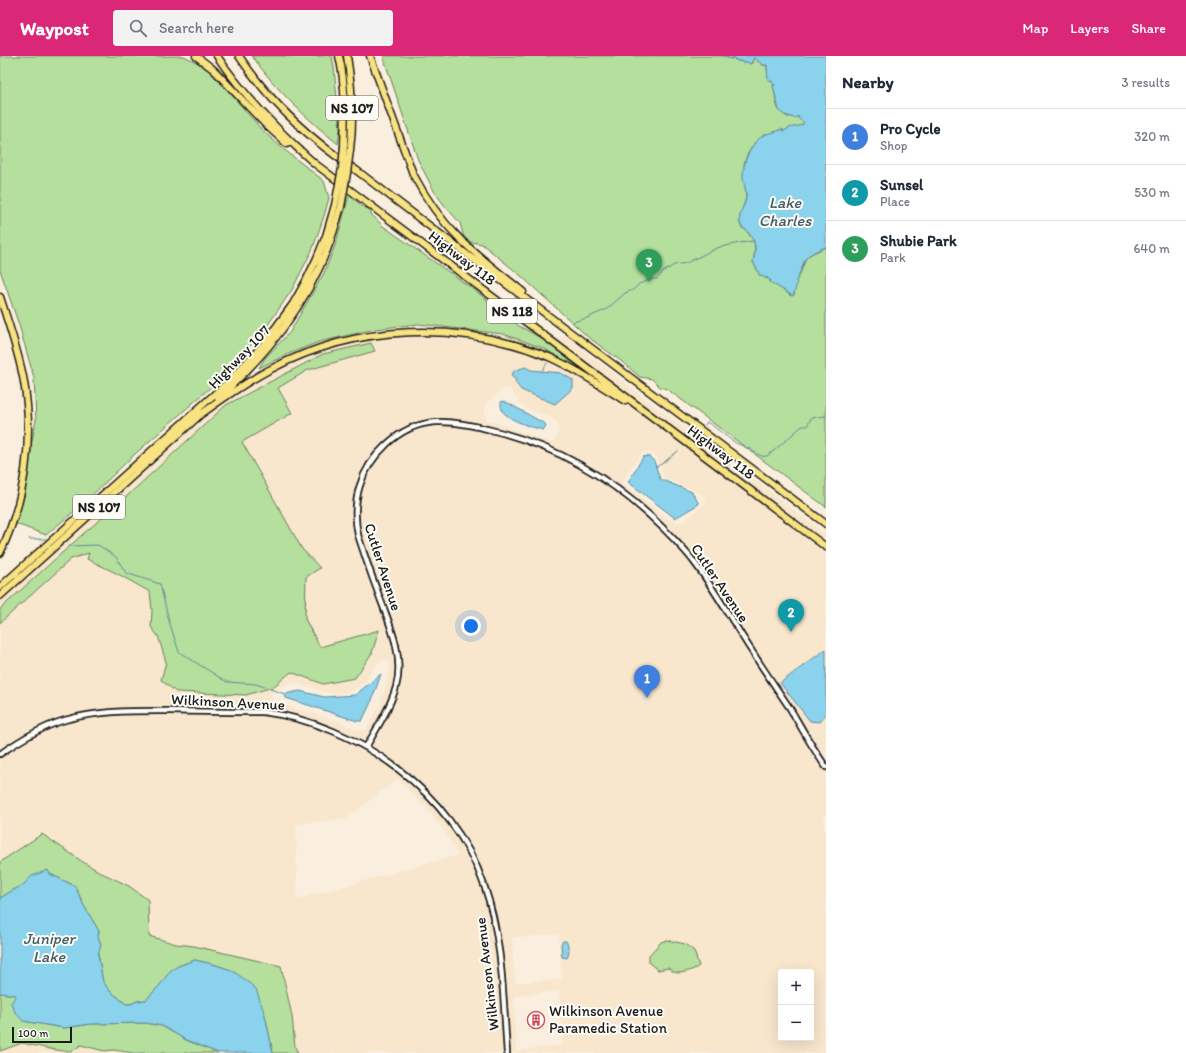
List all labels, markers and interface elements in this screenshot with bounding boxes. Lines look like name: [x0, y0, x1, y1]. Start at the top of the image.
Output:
search box: [113, 10, 393, 46]
text: Waypost: [20, 17, 89, 40]
icon: search: [127, 17, 149, 39]
text: Search here: [159, 19, 234, 37]
text: Map: [1023, 20, 1048, 37]
text: Layers: [1070, 20, 1109, 37]
text: Share: [1131, 20, 1166, 37]
text: Nearby: [842, 72, 894, 92]
text: 3 results: [1121, 75, 1170, 90]
road number: NS 107: [326, 96, 378, 120]
text: Pro Cycle: [880, 120, 941, 138]
text: 1: [852, 129, 858, 144]
text: 320 m: [1134, 129, 1170, 144]
text: Shop: [880, 138, 907, 153]
text: Sunsel: [880, 176, 923, 194]
text: 2: [852, 185, 858, 200]
text: 530 m: [1134, 185, 1170, 200]
water label: Lake Charles: [759, 193, 812, 230]
text: Place: [880, 194, 910, 209]
street label: Highway 118: [425, 227, 499, 289]
text: Shubie Park: [880, 232, 957, 250]
text: 3: [851, 241, 859, 256]
text: 640 m: [1133, 241, 1170, 256]
pin: 3: [636, 249, 662, 282]
text: Park: [880, 250, 906, 265]
road number: NS 118: [487, 299, 537, 323]
street label: Highway 107: [204, 321, 274, 392]
street label: Highway 118: [684, 421, 758, 483]
road number: NS 107: [73, 495, 125, 519]
street label: Cutler Avenue: [360, 521, 406, 613]
street label: Cutler Avenue: [687, 540, 753, 626]
pin: 2: [778, 599, 804, 632]
your location: [461, 616, 481, 636]
pin: 1: [634, 665, 660, 698]
street label: Wilkinson Avenue: [171, 690, 285, 714]
street label: Wilkinson Avenue: [471, 916, 503, 1032]
water label: Juniper Lake: [23, 929, 76, 966]
map controls: [778, 969, 814, 1041]
button: +: [778, 969, 814, 1005]
place label: Wilkinson Avenue Paramedic Station: [549, 1002, 668, 1037]
button: −: [778, 1005, 814, 1041]
building icon: Wilkinson Avenue Paramedic Station: [526, 1010, 546, 1030]
scale bar: [12, 1025, 72, 1044]
text: 100 m: [18, 1027, 48, 1040]

